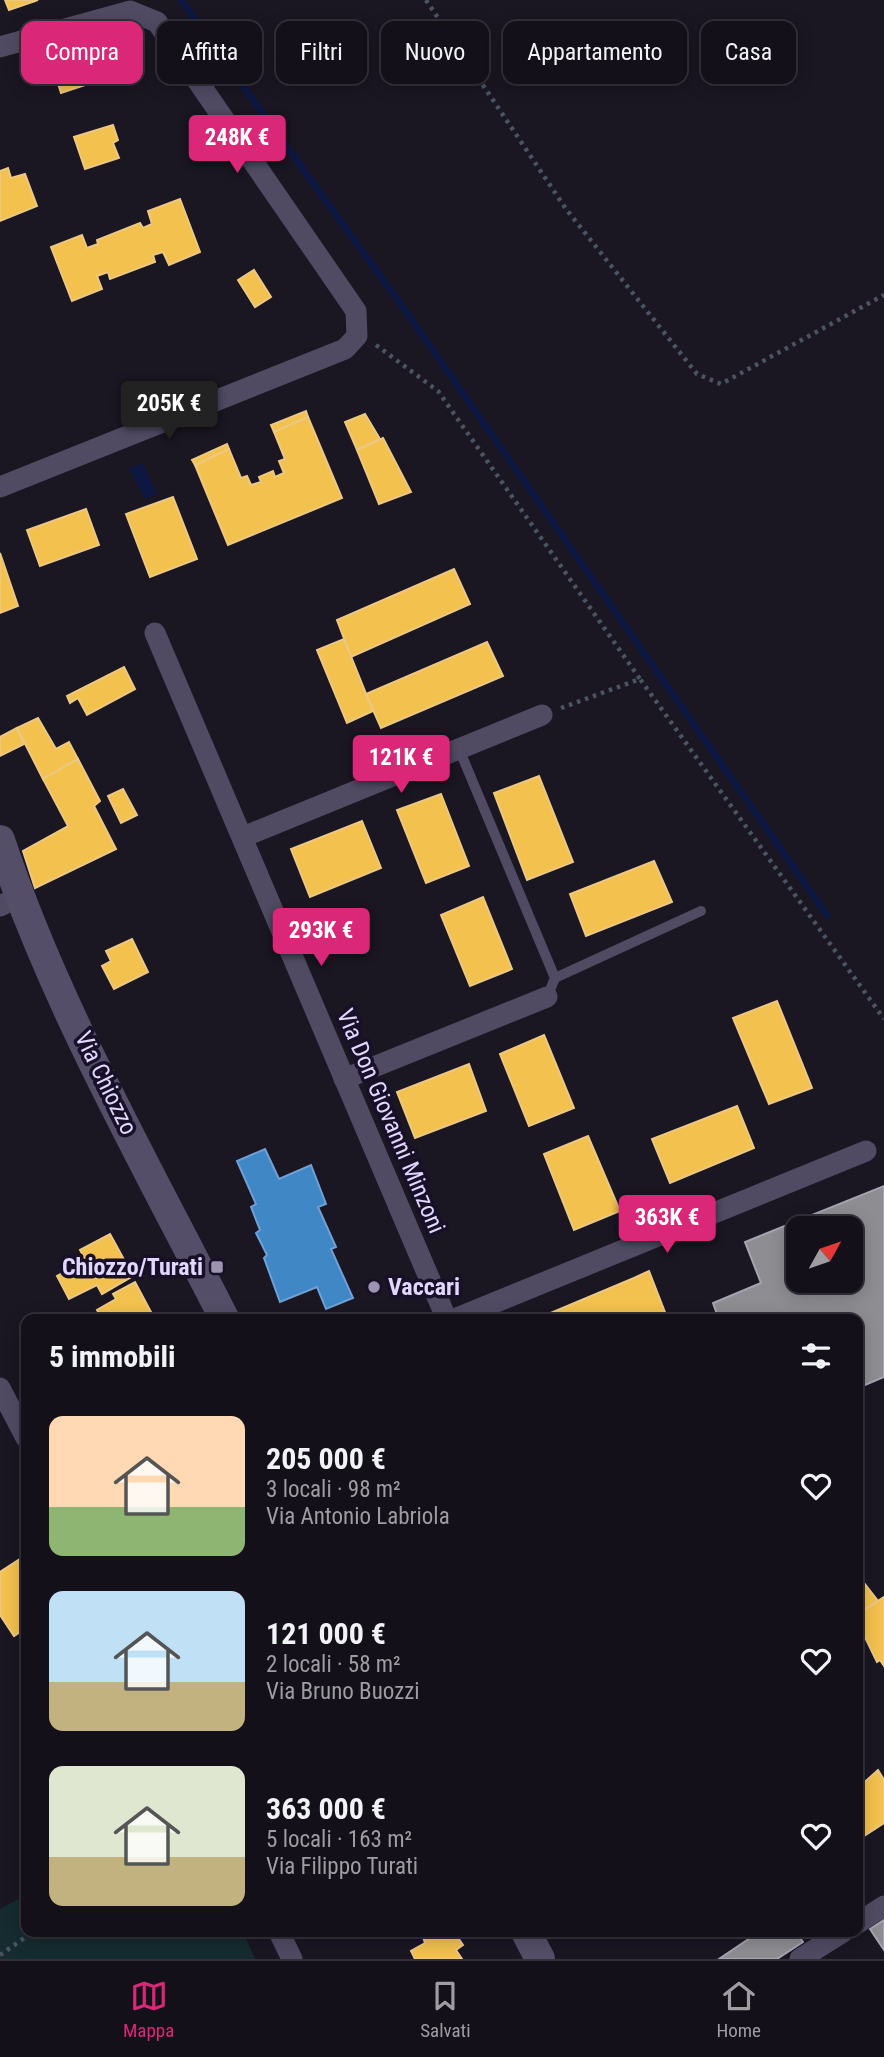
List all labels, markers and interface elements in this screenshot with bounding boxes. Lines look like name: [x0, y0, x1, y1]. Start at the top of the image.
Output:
chip: Compra: [21, 21, 143, 84]
chip: Affitta: [157, 21, 262, 84]
chip: Filtri: [276, 21, 367, 84]
chip: Nuovo: [381, 21, 489, 84]
chip: Appartamento: [503, 21, 687, 84]
chip: Casa: [701, 21, 796, 84]
pin: 248K €: [180, 116, 294, 175]
text: 248K €: [205, 124, 269, 151]
pin: 205K €: [112, 382, 226, 441]
text: 205K €: [137, 390, 201, 417]
pin: 121K €: [344, 736, 458, 795]
text: 121K €: [369, 744, 433, 771]
pin: 293K €: [264, 908, 378, 968]
text: 293K €: [289, 917, 353, 944]
street label: Via Don Giovanni Minzoni: [331, 1005, 451, 1237]
street label: Via Chiozzo: [69, 1027, 143, 1139]
pin: 363K €: [610, 1196, 724, 1255]
text: 363K €: [635, 1204, 699, 1231]
north arrow: [786, 1216, 863, 1293]
map controls: [786, 1216, 863, 1293]
place label: Chiozzo/Turati: [62, 1253, 203, 1281]
marker: Chiozzo/Turati: [209, 1259, 225, 1275]
place label: Vaccari: [388, 1273, 460, 1301]
marker: Vaccari: [366, 1279, 382, 1295]
icon: filters: [797, 1337, 835, 1375]
text: 5 immobili: [49, 1339, 176, 1374]
text: 205 000 €: [266, 1441, 386, 1476]
icon: home: [105, 1444, 189, 1528]
icon: heart: [797, 1467, 835, 1505]
text: 3 locali · 98 m²: [266, 1476, 401, 1503]
text: Via Antonio Labriola: [266, 1503, 450, 1530]
text: 121 000 €: [266, 1616, 386, 1651]
icon: home: [105, 1619, 189, 1703]
icon: heart: [797, 1642, 835, 1680]
text: 2 locali · 58 m²: [266, 1651, 401, 1678]
text: Via Bruno Buozzi: [266, 1678, 420, 1705]
text: 363 000 €: [266, 1791, 386, 1826]
icon: home: [105, 1794, 189, 1878]
icon: heart: [797, 1817, 835, 1855]
text: 5 locali · 163 m²: [266, 1826, 412, 1853]
text: Via Filippo Turati: [266, 1853, 418, 1880]
tab: Mappa: [123, 1977, 174, 2042]
tab: Salvati: [420, 1977, 471, 2042]
tab: Home: [716, 1977, 761, 2042]

